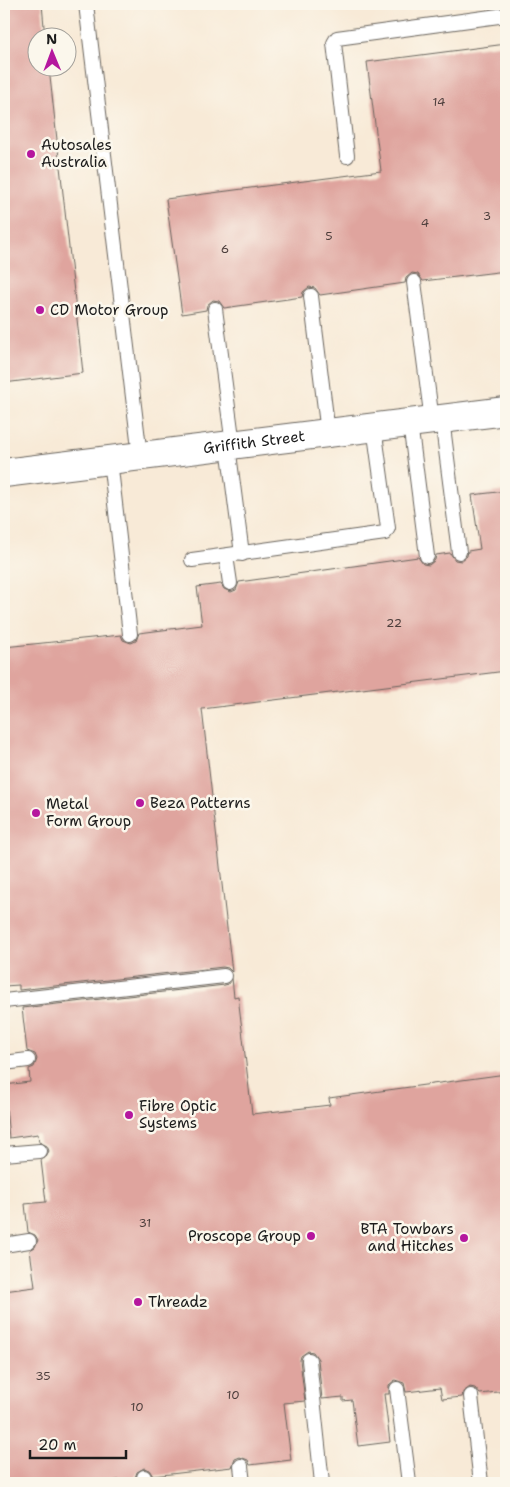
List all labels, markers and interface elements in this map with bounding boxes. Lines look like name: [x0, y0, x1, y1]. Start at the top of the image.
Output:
north arrow: [28, 28, 78, 78]
text: N: [46, 30, 57, 48]
house number: 14: [433, 94, 445, 110]
place label: Autosales Australia: [41, 135, 112, 172]
marker: Autosales Australia: [25, 148, 37, 160]
house number: 3: [483, 208, 491, 224]
house number: 4: [421, 215, 429, 231]
house number: 5: [325, 228, 333, 244]
house number: 6: [221, 241, 229, 257]
place label: CD Motor Group: [50, 300, 169, 320]
marker: CD Motor Group: [34, 304, 46, 316]
street label: Griffith Street: [202, 426, 306, 458]
house number: 22: [386, 615, 402, 631]
place label: Beza Patterns: [150, 793, 251, 813]
place label: Metal Form Group: [46, 794, 131, 831]
marker: Beza Patterns: [134, 797, 146, 809]
marker: Metal Form Group: [30, 807, 42, 819]
place label: Fibre Optic Systems: [139, 1096, 217, 1133]
marker: Fibre Optic Systems: [123, 1109, 135, 1121]
house number: 31: [139, 1215, 151, 1231]
place label: BTA Towbars and Hitches: [361, 1219, 454, 1256]
place label: Proscope Group: [188, 1226, 301, 1246]
marker: Proscope Group: [305, 1230, 317, 1242]
marker: BTA Towbars and Hitches: [458, 1232, 470, 1244]
place label: Threadz: [148, 1292, 208, 1312]
marker: Threadz: [132, 1296, 144, 1308]
house number: 35: [35, 1368, 51, 1384]
house number: 10: [226, 1387, 240, 1403]
house number: 10: [130, 1399, 144, 1415]
scale bar: [30, 1427, 126, 1459]
text: 20 m: [38, 1435, 77, 1455]

